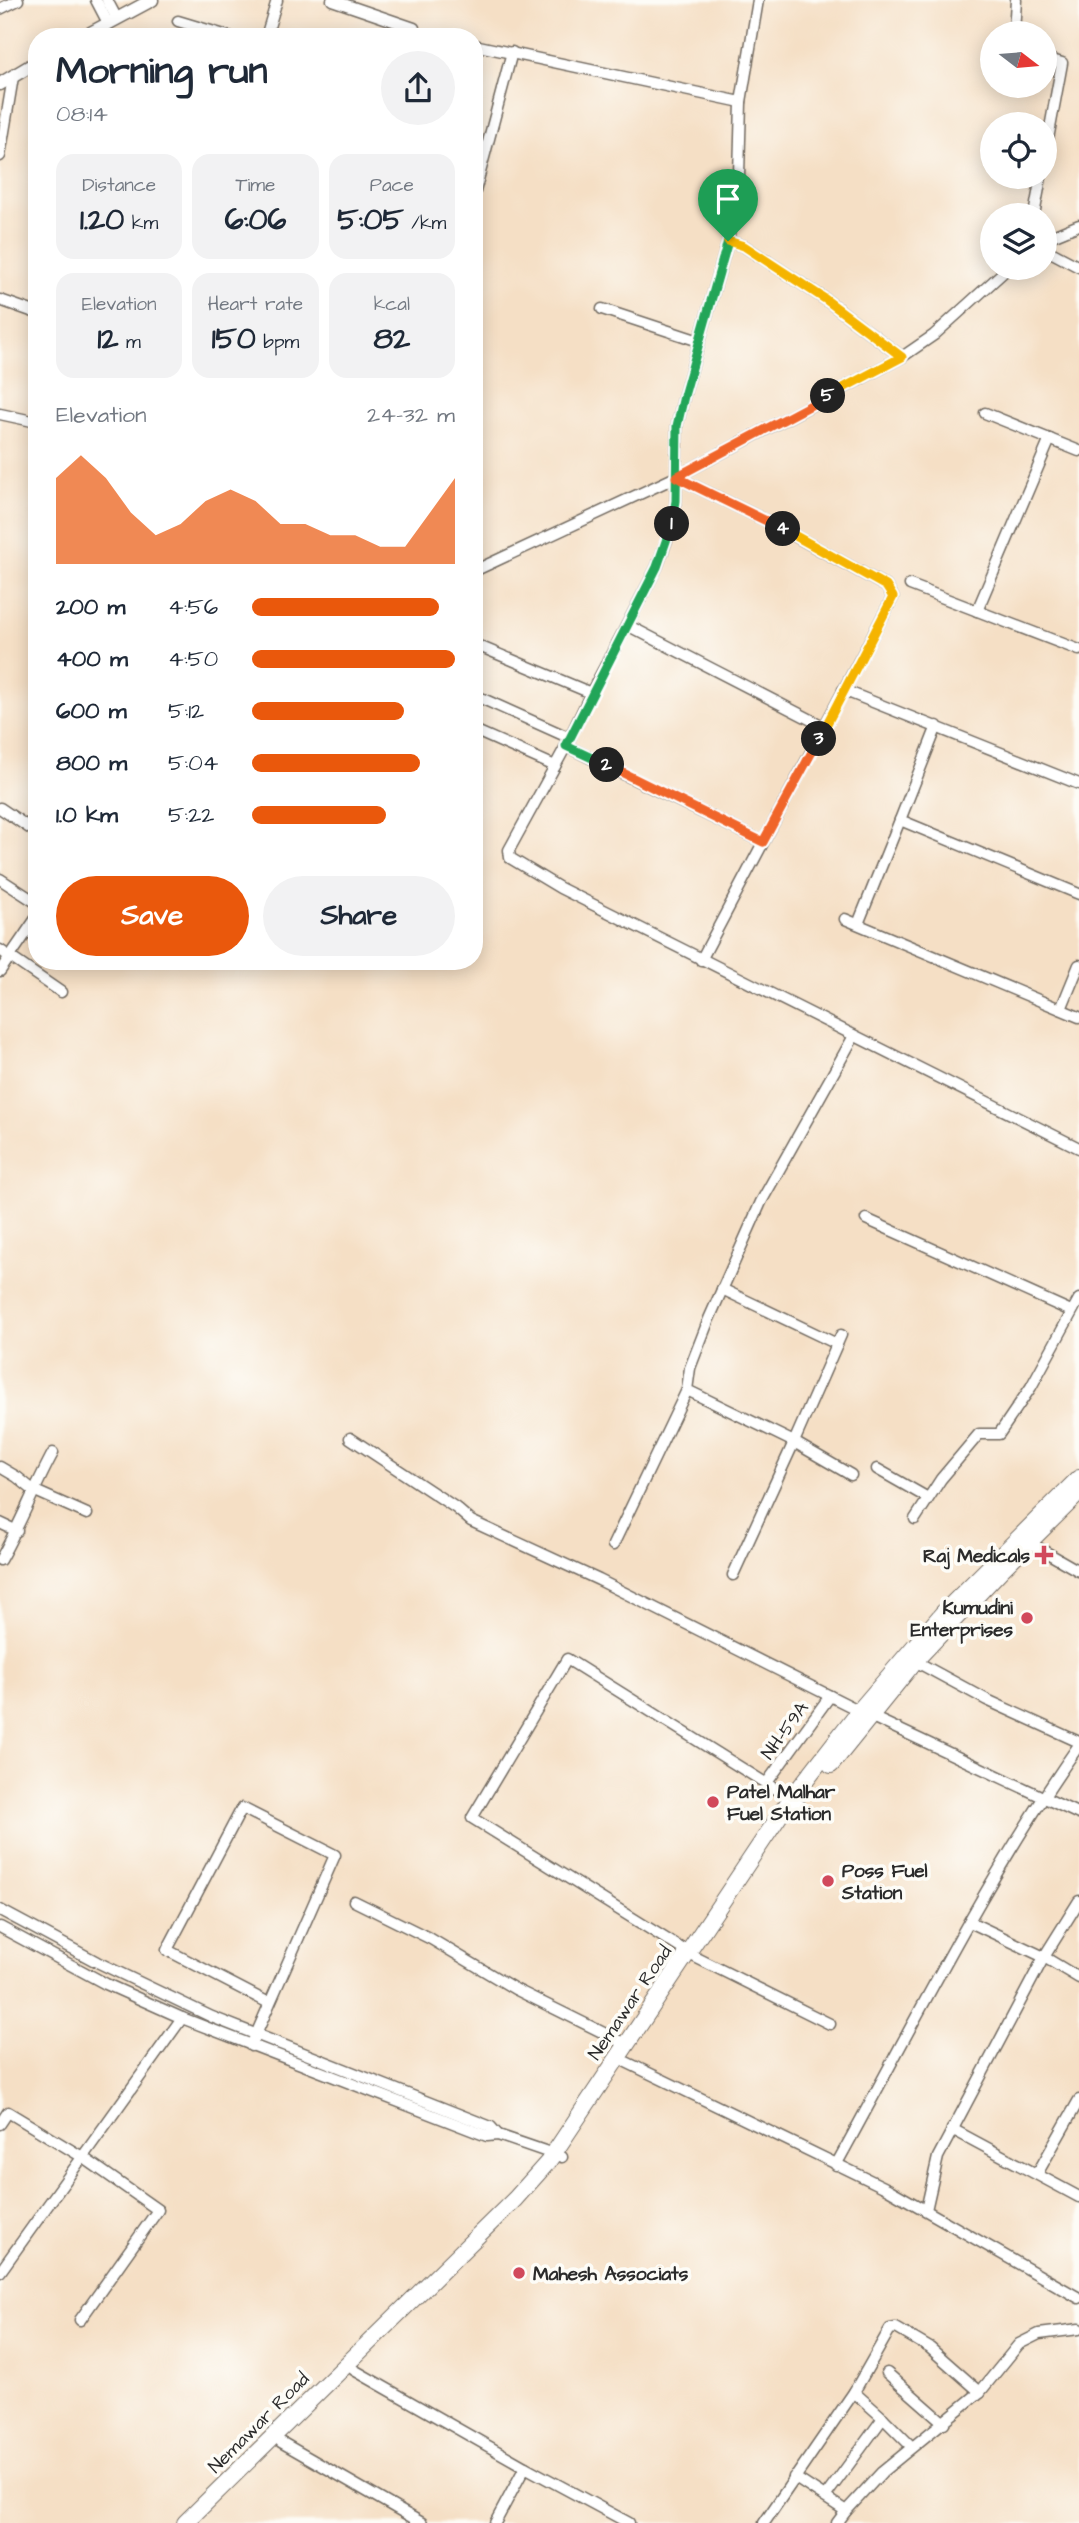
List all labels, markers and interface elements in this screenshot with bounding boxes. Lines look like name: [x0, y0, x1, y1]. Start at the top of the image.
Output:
north arrow: [980, 21, 1057, 98]
map controls: [980, 21, 1057, 280]
text: Morning run: [56, 46, 268, 98]
button: share: [381, 51, 455, 125]
text: 08:14: [56, 98, 108, 130]
button: locate: [980, 112, 1057, 189]
pin: [698, 169, 758, 241]
text: Distance: [82, 172, 156, 199]
text: Time: [236, 172, 275, 199]
text: Pace: [370, 172, 414, 199]
icon: arrive: [709, 180, 747, 218]
text: 1.20: [80, 199, 124, 241]
text: 6:06: [225, 199, 286, 241]
text: 5:05: [337, 199, 404, 241]
button: layers: [980, 203, 1057, 280]
text: km: [124, 210, 158, 237]
text: /km: [404, 210, 446, 237]
text: Elevation: [82, 291, 157, 318]
text: Heart rate: [208, 291, 303, 318]
text: kcal: [374, 291, 410, 318]
text: 12: [97, 318, 118, 360]
text: 150: [212, 318, 256, 360]
text: 82: [374, 318, 410, 360]
text: m: [118, 329, 141, 356]
text: bpm: [256, 329, 299, 356]
pin: 5: [810, 378, 846, 414]
text: 5: [821, 382, 834, 409]
text: Elevation: [56, 399, 147, 431]
text: 24–32 m: [367, 399, 455, 431]
pin: 1: [654, 506, 690, 542]
text: 1: [670, 510, 673, 537]
pin: 4: [766, 512, 800, 546]
text: 4: [776, 515, 789, 542]
text: 200 m: [56, 591, 125, 623]
text: 4:56: [168, 591, 218, 623]
text: 400 m: [56, 643, 128, 675]
text: 4:50: [168, 643, 218, 675]
text: 600 m: [56, 695, 127, 727]
text: 5:12: [168, 695, 204, 727]
pin: 3: [802, 722, 836, 756]
text: 3: [814, 725, 823, 752]
text: 800 m: [56, 747, 127, 779]
text: 5:04: [168, 747, 218, 779]
pin: 2: [590, 748, 624, 782]
text: 2: [601, 751, 612, 778]
text: 1.0 km: [56, 799, 118, 831]
text: 5:22: [168, 799, 214, 831]
button: Save: [56, 876, 249, 956]
button: Share: [263, 876, 455, 956]
place label: Raj Medicals: [923, 1543, 1030, 1570]
marker: Raj Medicals: [1036, 1547, 1052, 1563]
place label: Kumudini Enterprises: [911, 1595, 1013, 1644]
marker: Kumudini Enterprises: [1019, 1610, 1035, 1626]
street label: NH-59A: [755, 1696, 815, 1765]
place label: Patel Malhar Fuel Station: [727, 1779, 836, 1828]
marker: Patel Malhar Fuel Station: [705, 1794, 721, 1810]
place label: Poss Fuel Station: [841, 1858, 928, 1907]
marker: Poss Fuel Station: [820, 1873, 836, 1889]
street label: Nemawar Road: [582, 1940, 679, 2066]
place label: Mahesh Associats: [533, 2261, 689, 2288]
marker: Mahesh Associats: [511, 2265, 527, 2281]
street label: Nemawar Road: [202, 2366, 316, 2480]

